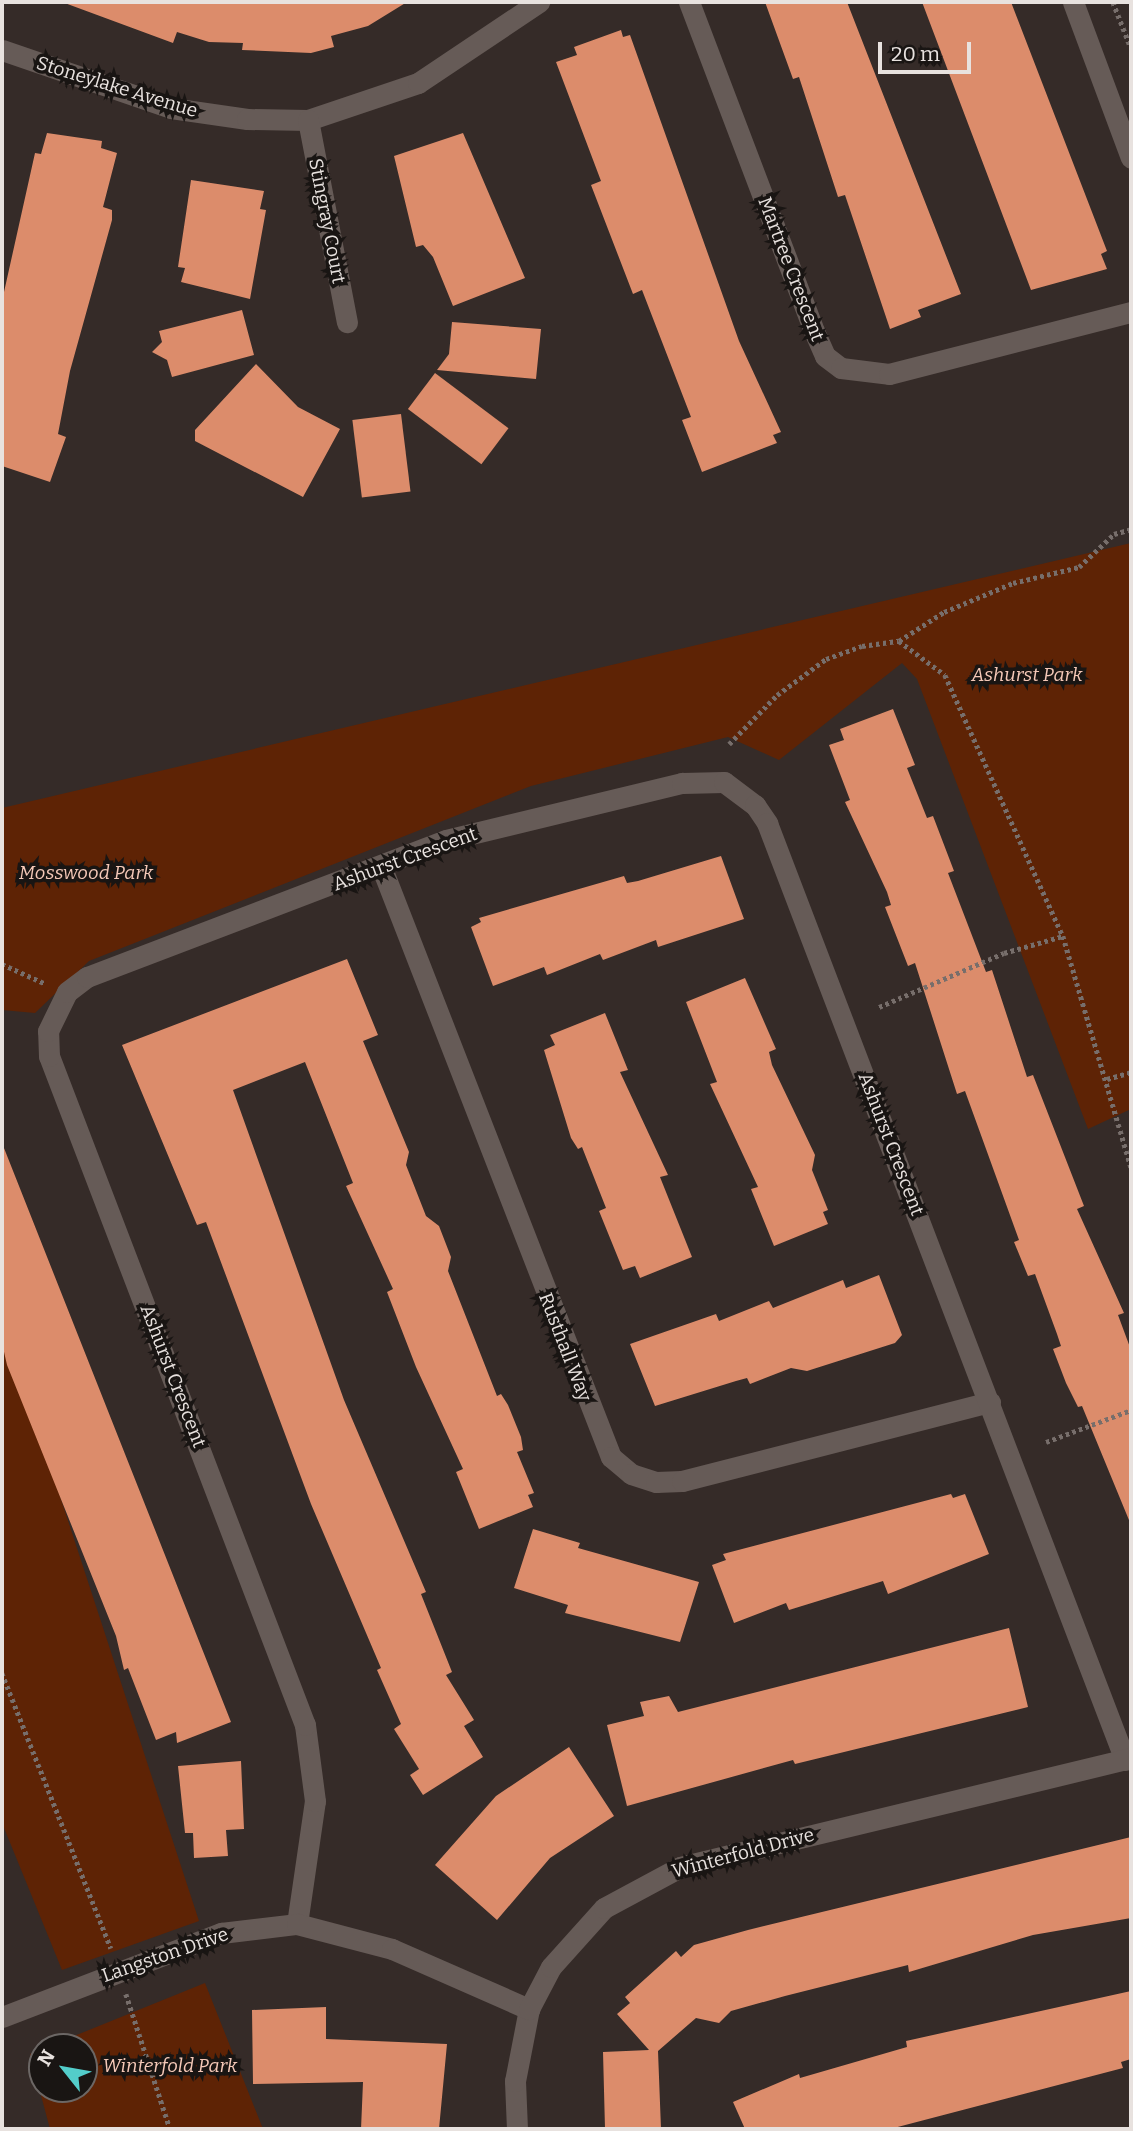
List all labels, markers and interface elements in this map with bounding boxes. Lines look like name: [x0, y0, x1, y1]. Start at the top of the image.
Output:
scale bar: [881, 28, 974, 72]
text: 20 m: [891, 41, 940, 67]
street label: Stoneylake Avenue: [34, 52, 200, 122]
street label: Stingray Court: [304, 156, 350, 286]
street label: Martree Crescent: [753, 194, 829, 344]
park label: Ashurst Park: [972, 664, 1082, 686]
street label: Ashurst Crescent: [330, 822, 480, 896]
park label: Mosswood Park: [19, 862, 153, 884]
street label: Ashurst Crescent: [853, 1069, 929, 1219]
street label: Rusthall Way: [534, 1290, 596, 1404]
street label: Ashurst Crescent: [135, 1301, 211, 1451]
street label: Winterfold Drive: [669, 1823, 817, 1883]
street label: Langston Drive: [99, 1923, 231, 1987]
north arrow: [28, 2033, 98, 2103]
text: N: [33, 2046, 60, 2070]
park label: Winterfold Park: [103, 2055, 237, 2077]

